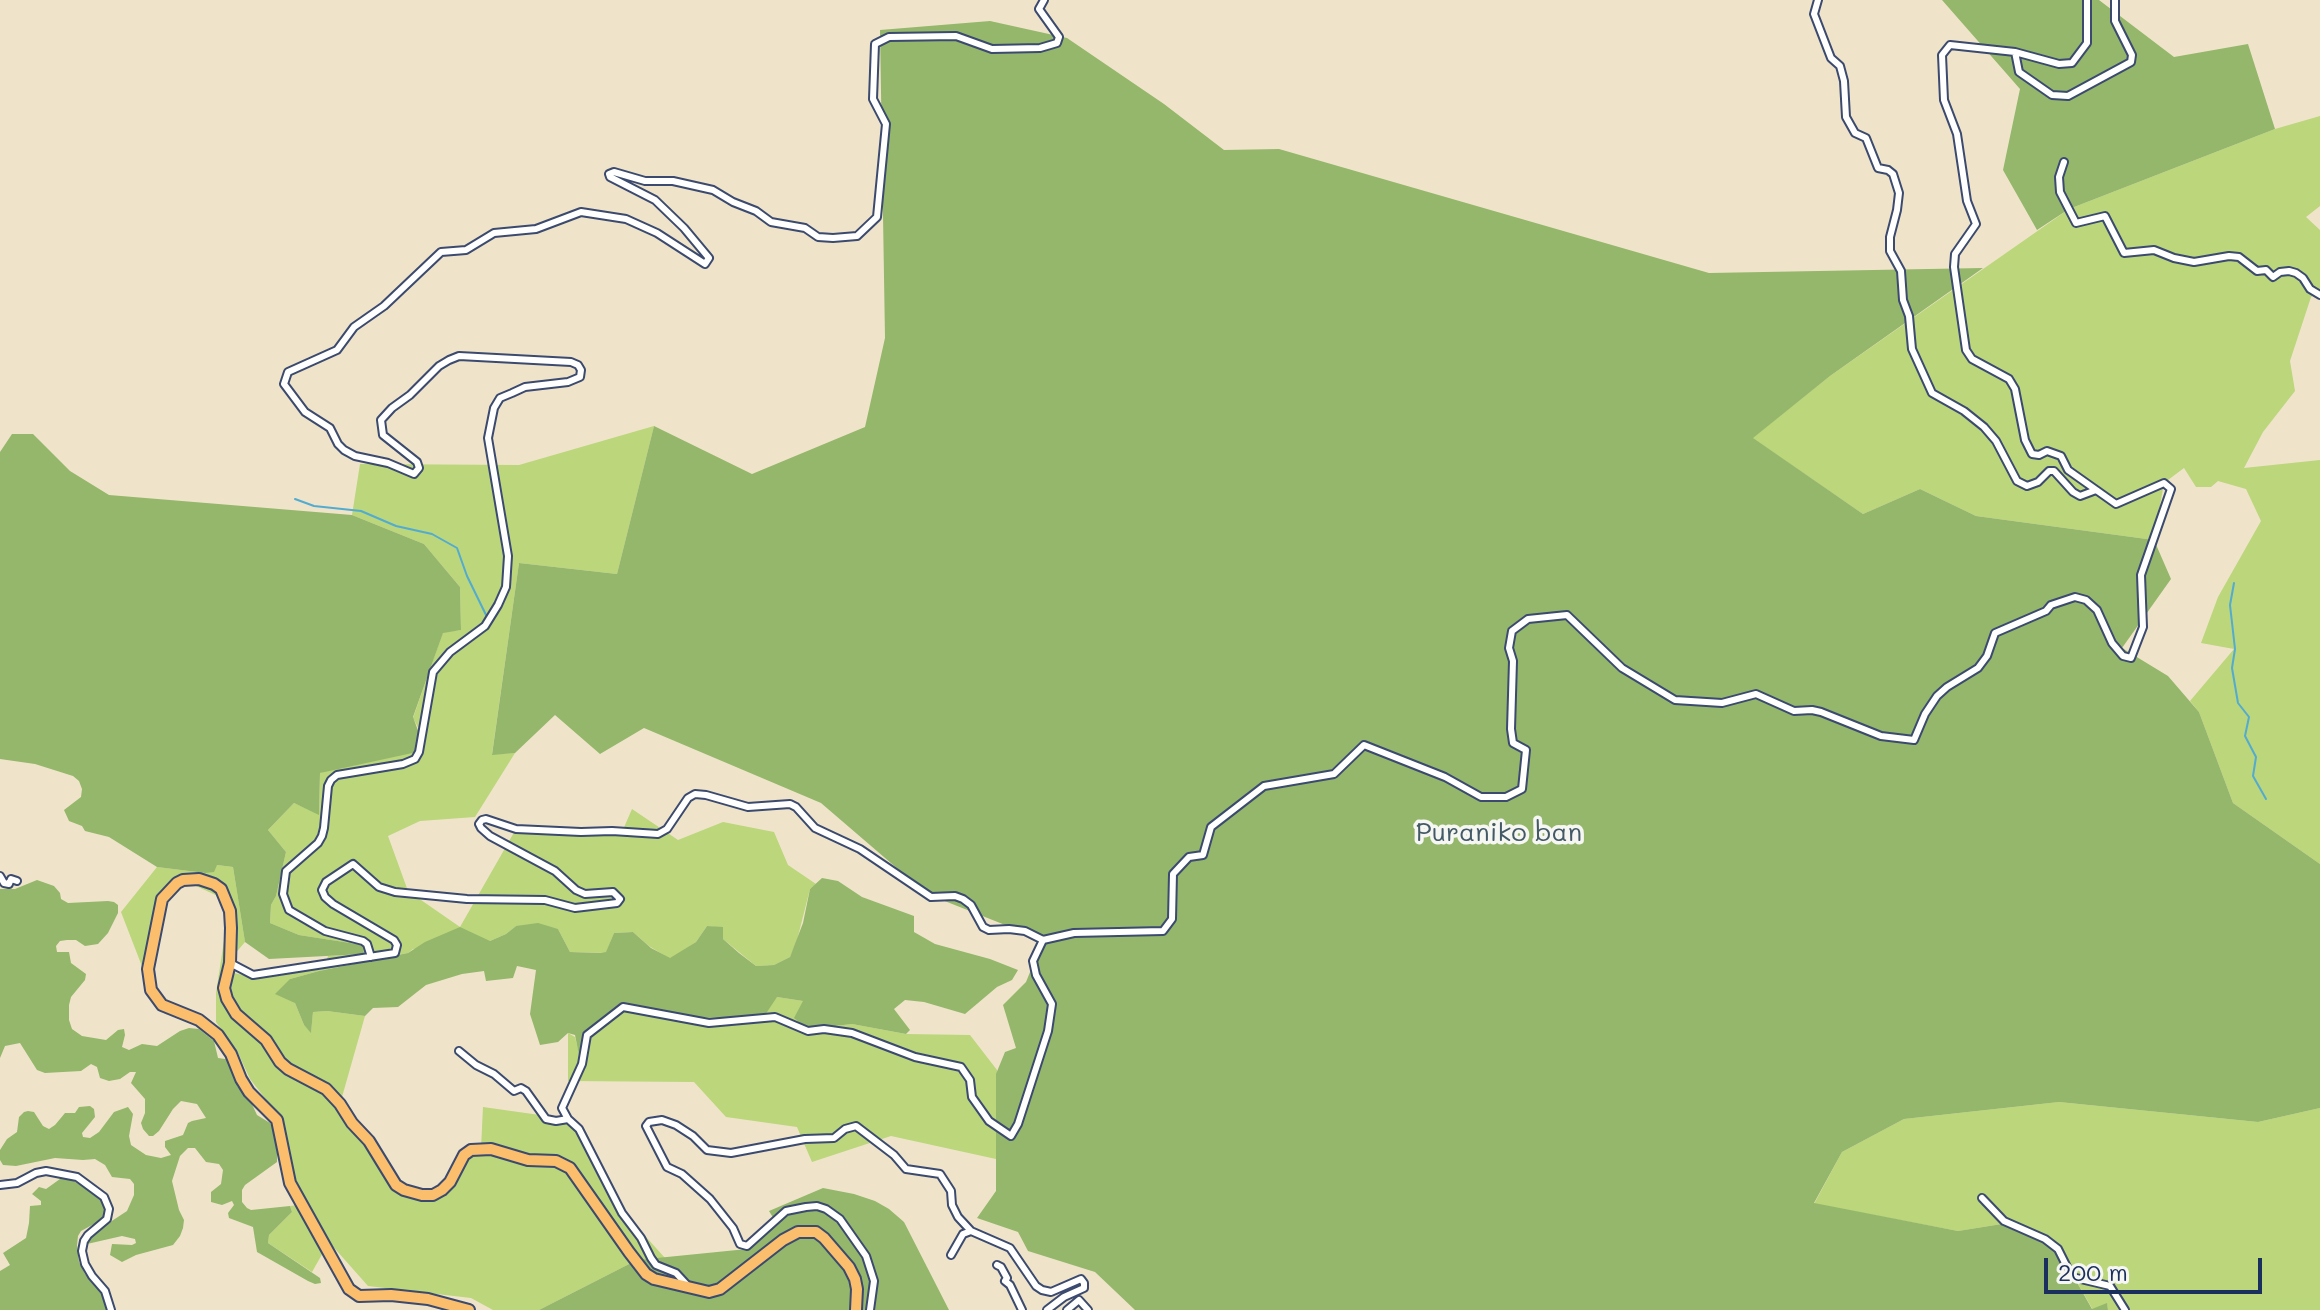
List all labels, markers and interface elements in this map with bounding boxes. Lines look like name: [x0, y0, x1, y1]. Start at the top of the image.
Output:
park label: Puraniko ban: [1416, 817, 1582, 849]
scale bar: [2048, 1242, 2266, 1292]
text: 200 m: [2058, 1256, 2128, 1287]

